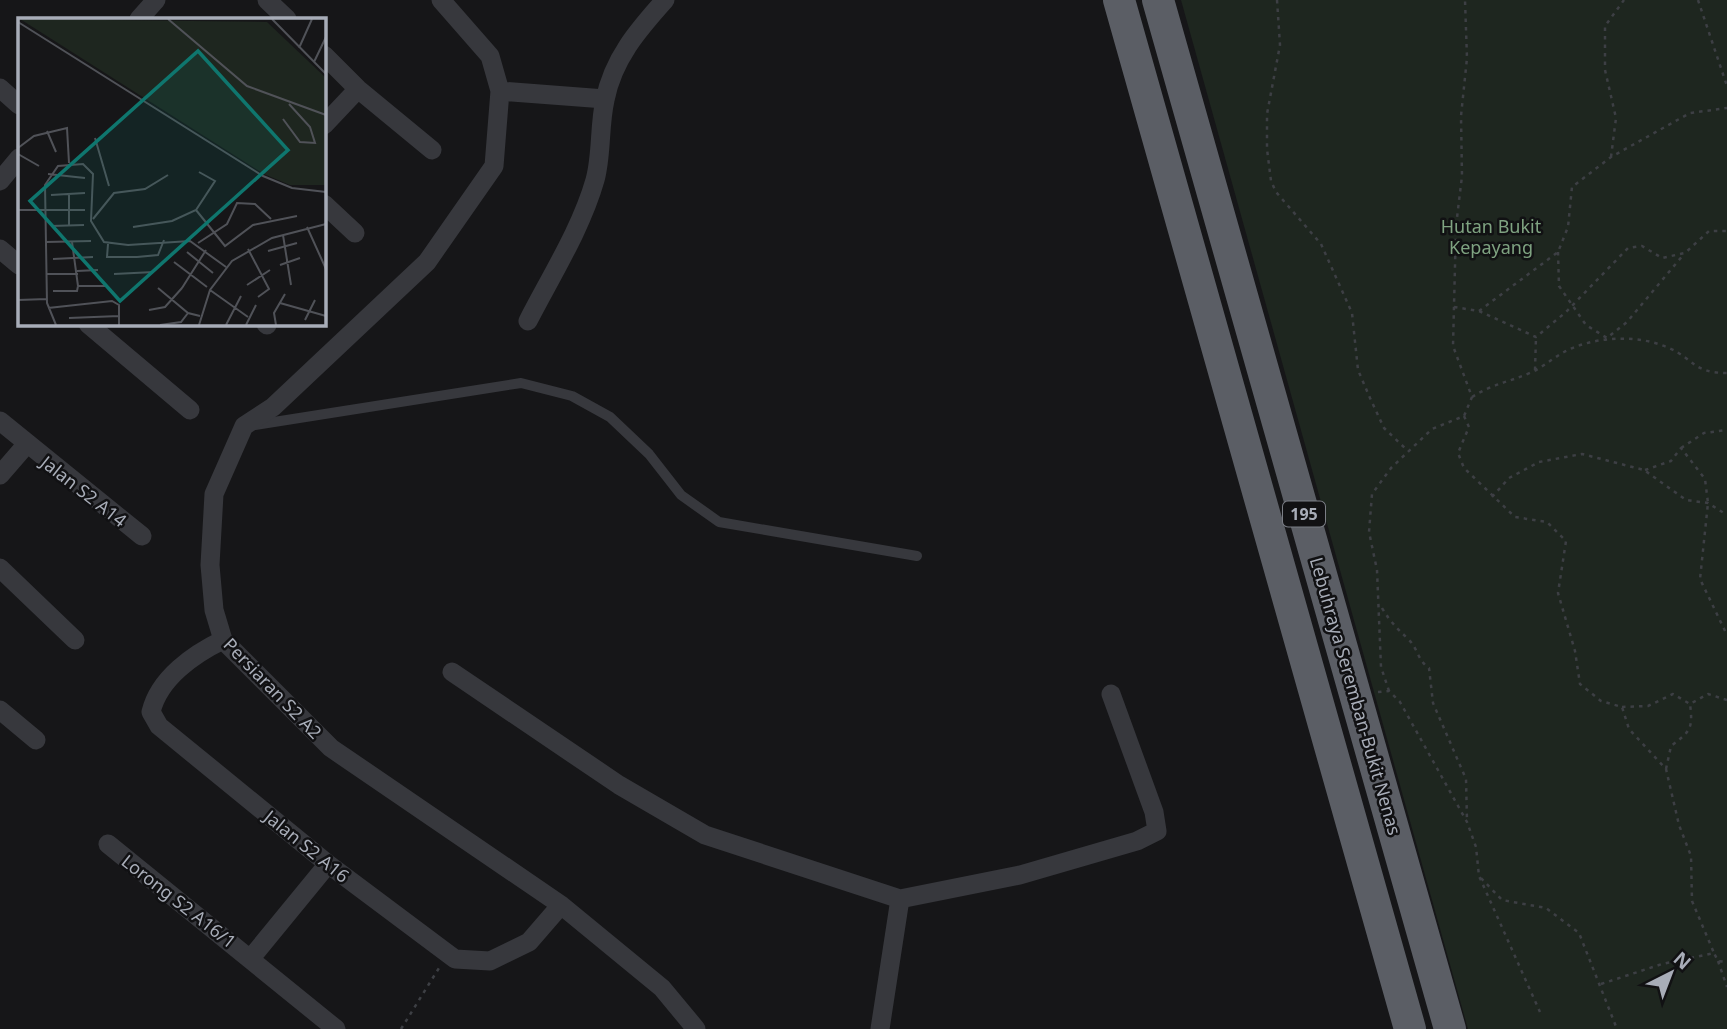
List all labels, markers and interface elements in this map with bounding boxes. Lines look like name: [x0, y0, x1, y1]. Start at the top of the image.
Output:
inset map: [18, 18, 326, 326]
park label: Hutan Bukit Kepayang: [1441, 214, 1542, 259]
street label: Jalan S2 A14: [35, 449, 132, 532]
road number: 195: [1283, 502, 1325, 526]
street label: Lebuhraya Seremban-Bukit Nenas: [1305, 554, 1407, 838]
street label: Persiaran S2 A2: [219, 632, 327, 744]
street label: Jalan S2 A16: [258, 803, 354, 888]
street label: Lorong S2 A16/1: [117, 849, 241, 953]
north arrow: [1636, 938, 1706, 1008]
text: N: [1668, 946, 1697, 975]

